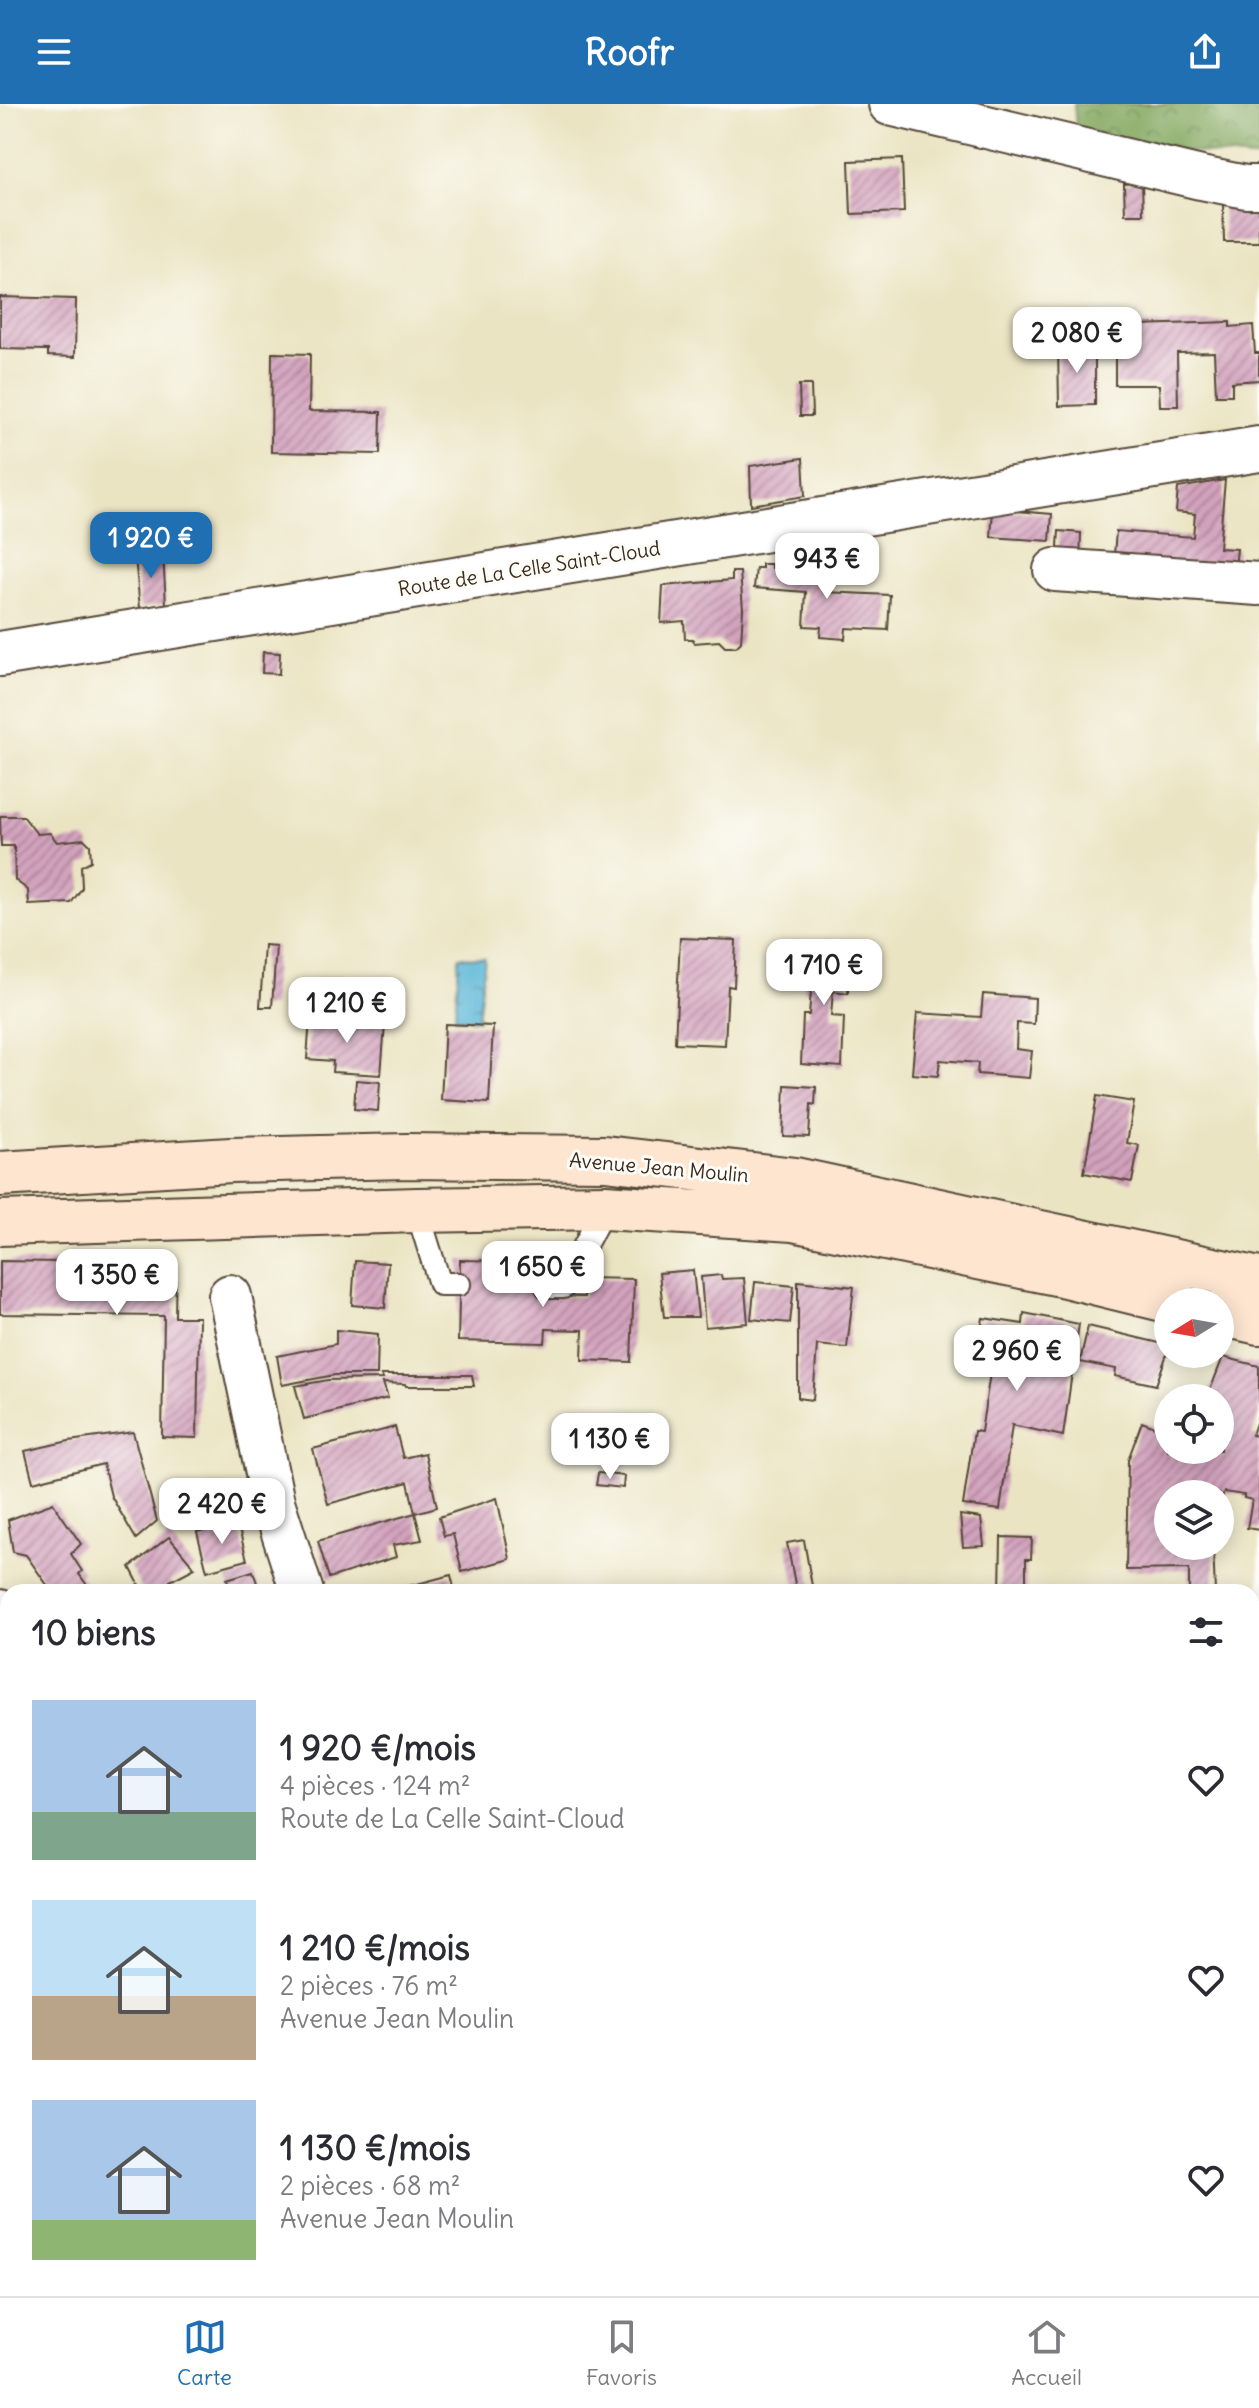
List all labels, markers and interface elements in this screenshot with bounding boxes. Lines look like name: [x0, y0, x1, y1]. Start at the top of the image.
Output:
icon: menu: [32, 30, 76, 74]
text: Roofr: [585, 30, 674, 75]
icon: share: [1183, 30, 1227, 74]
pin: 2 080 €: [1003, 307, 1151, 375]
text: 2 080 €: [1031, 316, 1123, 349]
pin: 1 920 €: [77, 512, 225, 580]
text: 1 920 €: [108, 521, 194, 554]
pin: 943 €: [771, 533, 883, 601]
street label: Route de La Celle Saint-Cloud: [396, 535, 662, 601]
text: 943 €: [793, 542, 861, 575]
pin: 1 710 €: [750, 939, 898, 1007]
text: 1 710 €: [784, 948, 864, 981]
pin: 1 210 €: [273, 977, 421, 1045]
text: 1 210 €: [306, 986, 388, 1019]
street label: Avenue Jean Moulin: [568, 1147, 750, 1187]
pin: 1 650 €: [469, 1241, 617, 1309]
pin: 1 350 €: [43, 1249, 191, 1317]
text: 1 650 €: [500, 1250, 586, 1283]
text: 1 350 €: [74, 1258, 160, 1291]
north arrow: [1154, 1288, 1234, 1368]
map controls: [1154, 1288, 1234, 1560]
pin: 2 960 €: [943, 1325, 1091, 1393]
text: 2 960 €: [972, 1334, 1062, 1367]
button: locate: [1154, 1384, 1234, 1464]
pin: 1 130 €: [536, 1413, 684, 1481]
text: 1 130 €: [569, 1422, 651, 1455]
pin: 2 420 €: [148, 1478, 296, 1546]
button: layers: [1154, 1480, 1234, 1560]
text: 2 420 €: [177, 1487, 267, 1520]
icon: filters: [1184, 1610, 1228, 1654]
text: 10 biens: [32, 1611, 156, 1654]
text: 1 920 €/mois: [280, 1726, 476, 1769]
icon: home: [96, 1732, 192, 1828]
icon: heart: [1184, 1758, 1228, 1802]
text: 4 pièces · 124 m²: [280, 1769, 471, 1802]
text: Route de La Celle Saint-Cloud: [280, 1802, 625, 1835]
text: 1 210 €/mois: [280, 1926, 470, 1969]
icon: home: [96, 1932, 192, 2028]
icon: heart: [1184, 1958, 1228, 2002]
text: 2 pièces · 76 m²: [280, 1969, 458, 2002]
text: Avenue Jean Moulin: [280, 2002, 514, 2035]
text: 1 130 €/mois: [280, 2126, 471, 2169]
icon: home: [96, 2132, 192, 2228]
icon: heart: [1184, 2158, 1228, 2202]
text: 2 pièces · 68 m²: [280, 2169, 461, 2202]
text: Avenue Jean Moulin: [280, 2202, 514, 2235]
tab: Carte: [177, 2315, 232, 2391]
tab: Favoris: [586, 2315, 657, 2391]
tab: Accueil: [1011, 2315, 1082, 2391]

